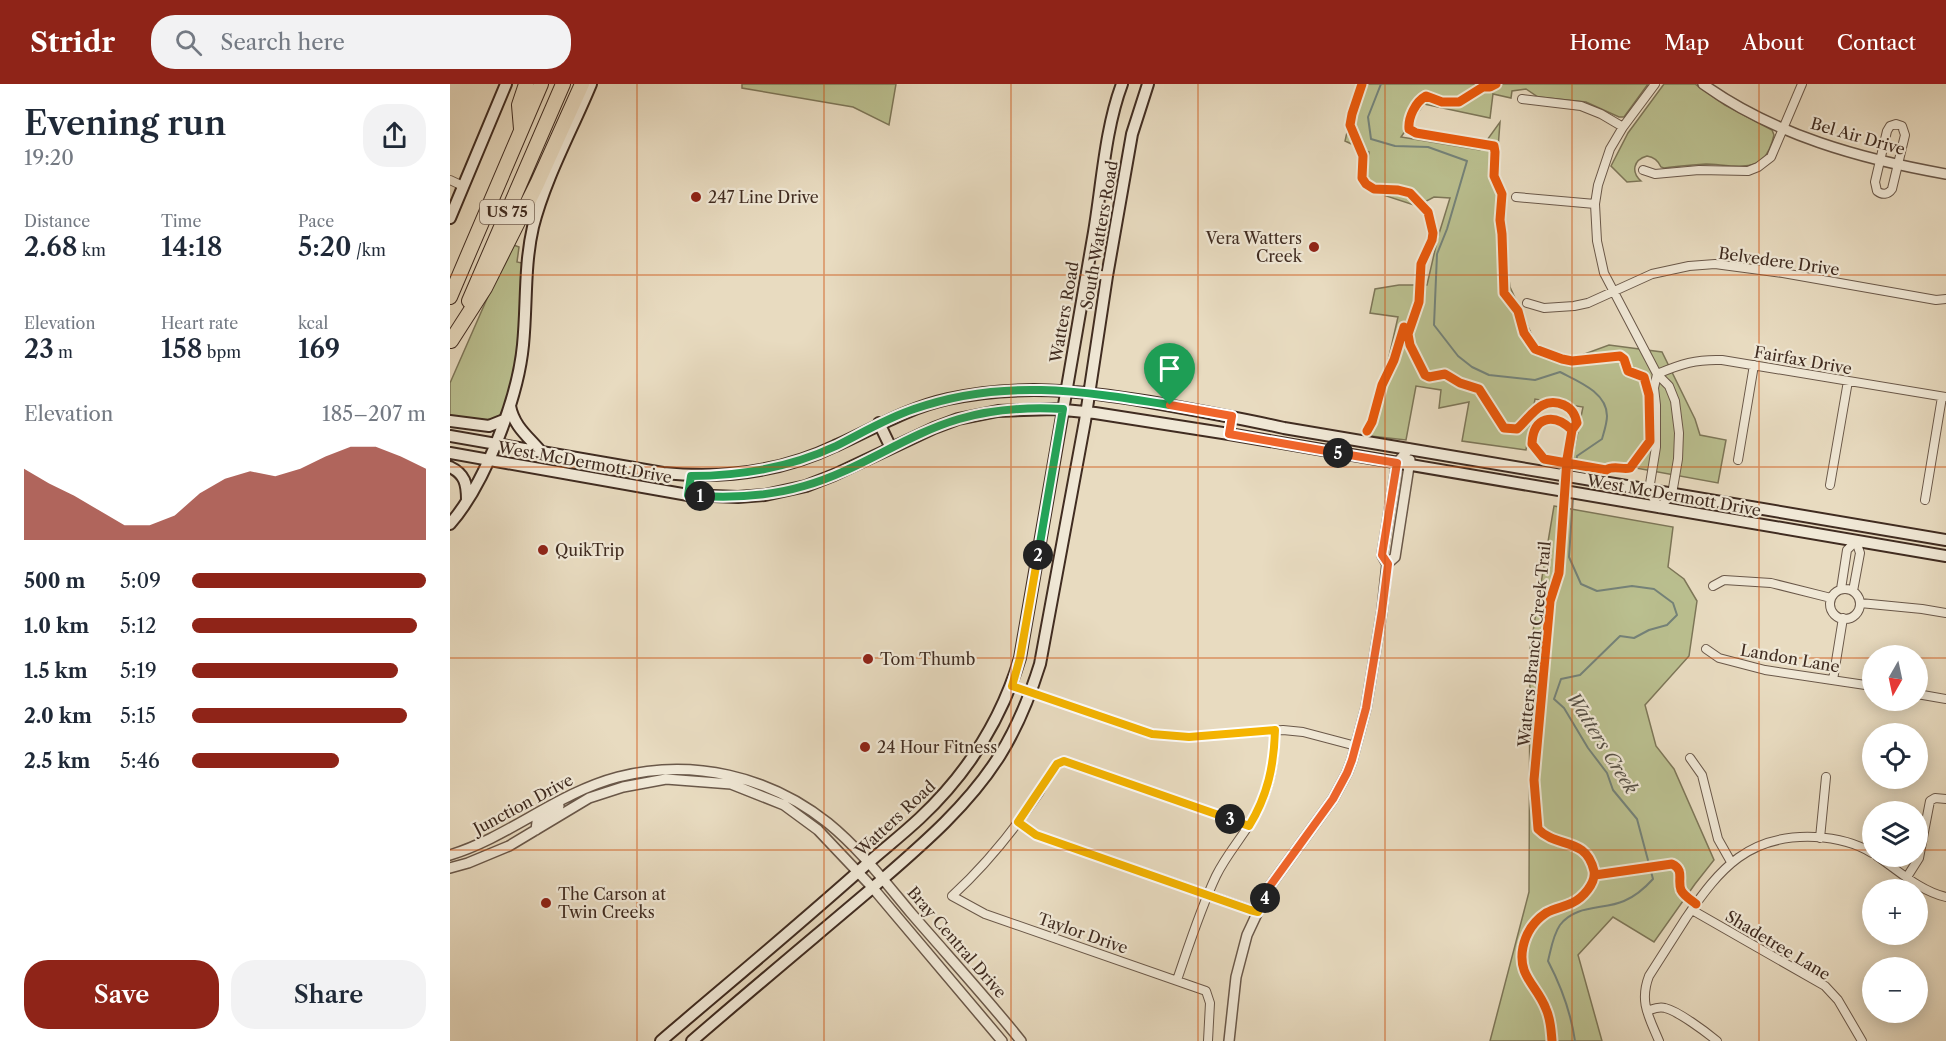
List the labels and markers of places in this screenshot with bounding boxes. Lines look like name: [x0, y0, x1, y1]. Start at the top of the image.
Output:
place label: 247 Line Drive: [708, 187, 819, 207]
marker: 247 Line Drive: [689, 190, 703, 204]
place label: Vera Watters Creek: [1205, 228, 1303, 266]
marker: Vera Watters Creek: [1307, 240, 1321, 254]
pin: [1144, 343, 1195, 405]
pin: 5: [1323, 438, 1353, 468]
pin: 1: [685, 481, 715, 511]
place label: QuikTrip: [555, 540, 624, 560]
pin: 2: [1023, 540, 1053, 570]
marker: QuikTrip: [536, 543, 550, 557]
place label: Tom Thumb: [880, 649, 975, 669]
marker: Tom Thumb: [861, 652, 875, 666]
place label: 24 Hour Fitness: [877, 737, 997, 757]
marker: 24 Hour Fitness: [858, 740, 872, 754]
pin: 3: [1215, 804, 1245, 834]
pin: 4: [1250, 883, 1280, 913]
place label: The Carson at Twin Creeks: [558, 884, 666, 922]
marker: The Carson at Twin Creeks: [539, 896, 553, 910]

